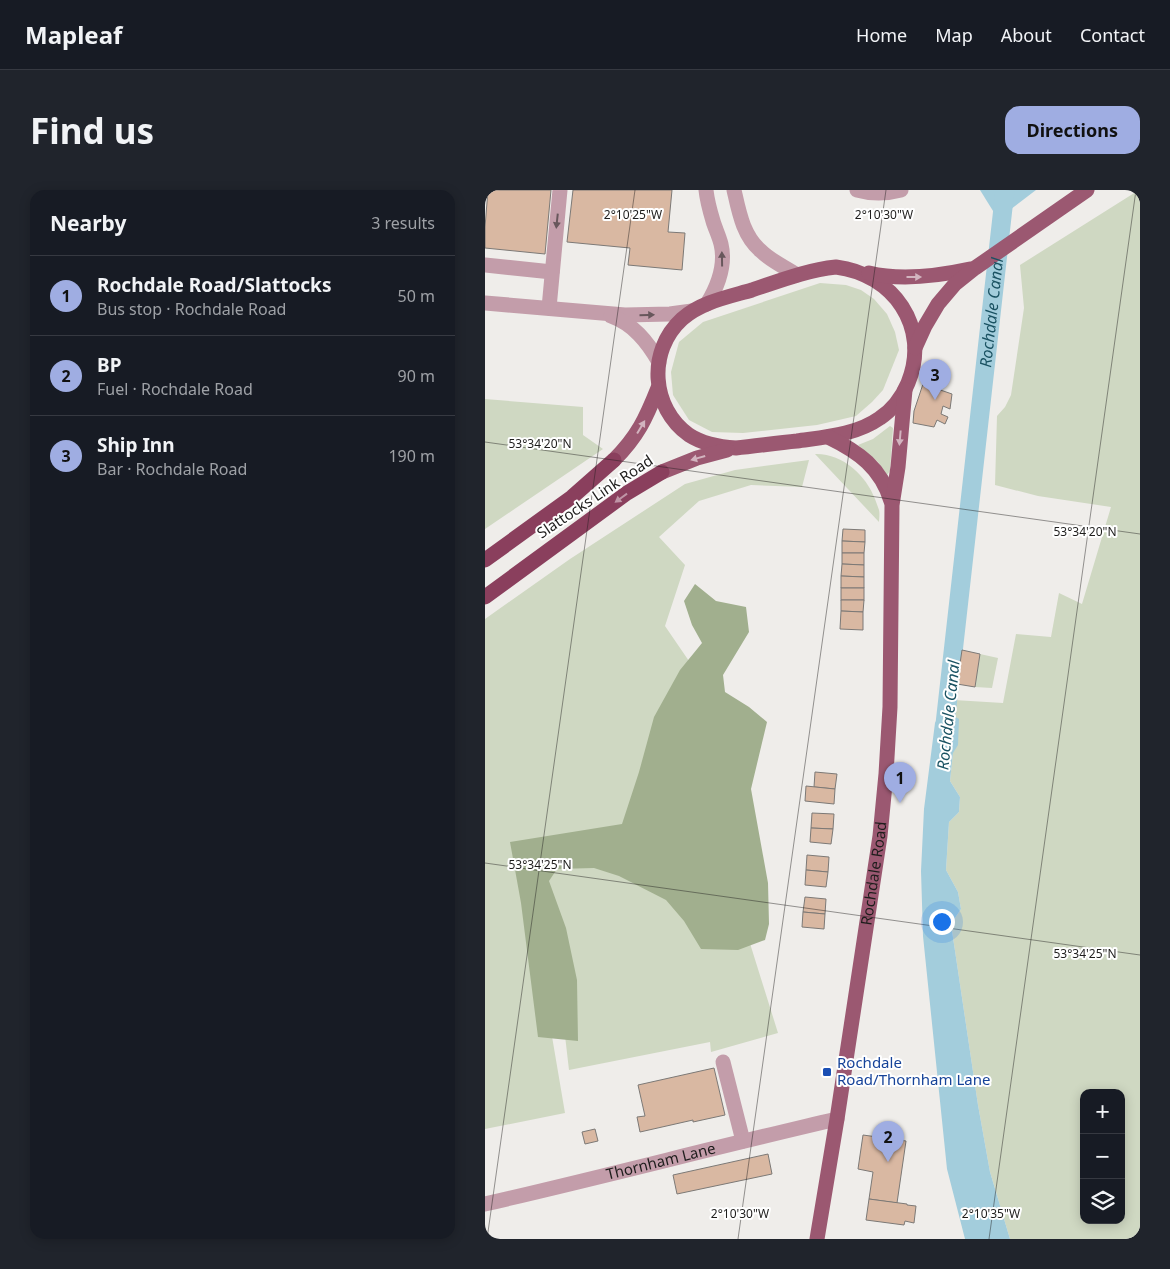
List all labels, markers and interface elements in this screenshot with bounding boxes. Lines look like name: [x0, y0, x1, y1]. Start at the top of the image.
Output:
text: Mapleaf: [25, 18, 122, 51]
text: Home: [856, 23, 907, 47]
text: Map: [935, 23, 973, 47]
text: About: [1001, 23, 1052, 47]
text: Contact: [1080, 23, 1145, 47]
button: Directions: [1005, 106, 1140, 154]
text: Find us: [30, 107, 154, 154]
text: 2°10'25"W: [604, 206, 662, 223]
text: 2°10'30"W: [855, 206, 913, 223]
text: Nearby: [50, 209, 126, 237]
text: 3 results: [371, 212, 435, 234]
one-way arrow: [553, 213, 561, 229]
one-way arrow: [718, 250, 726, 266]
water label: Rochdale Canal: [974, 256, 1008, 369]
text: Rochdale Road/Slattocks: [97, 272, 331, 298]
one-way arrow: [906, 273, 922, 281]
text: 1: [61, 285, 71, 307]
text: 50 m: [398, 285, 435, 307]
text: Bus stop · Rochdale Road: [97, 298, 286, 320]
one-way arrow: [639, 311, 655, 319]
text: BP: [97, 352, 121, 378]
pin: 3: [919, 359, 951, 400]
text: 2: [61, 365, 71, 387]
text: 90 m: [398, 365, 435, 387]
text: Fuel · Rochdale Road: [97, 378, 253, 400]
one-way arrow: [636, 420, 645, 433]
one-way arrow: [896, 430, 904, 446]
text: Ship Inn: [97, 432, 175, 458]
text: 53°34'20"N: [508, 435, 572, 452]
text: 3: [61, 445, 71, 467]
text: 190 m: [388, 445, 435, 467]
street label: Slattocks Link Road: [533, 450, 656, 542]
one-way arrow: [691, 455, 706, 463]
text: Bar · Rochdale Road: [97, 458, 247, 480]
one-way arrow: [614, 493, 628, 503]
text: 53°34'20"N: [1053, 523, 1117, 540]
water label: Rochdale Canal: [931, 658, 965, 771]
pin: 1: [884, 762, 916, 803]
street label: Rochdale Road: [856, 820, 890, 927]
text: 53°34'25"N: [508, 856, 572, 873]
your location: [929, 909, 955, 935]
text: 53°34'25"N: [1053, 945, 1117, 962]
place label: Rochdale Road/Thornham Lane: [837, 1052, 990, 1089]
marker: Rochdale Road/Thornham Lane: [821, 1066, 833, 1078]
map controls: [1080, 1089, 1125, 1224]
button: +: [1080, 1089, 1125, 1134]
pin: 2: [872, 1121, 904, 1162]
button: −: [1080, 1134, 1125, 1179]
street label: Thornham Lane: [604, 1138, 717, 1184]
button: layers: [1080, 1179, 1125, 1224]
text: 2°10'30"W: [711, 1205, 769, 1222]
text: 2°10'35"W: [962, 1205, 1020, 1222]

